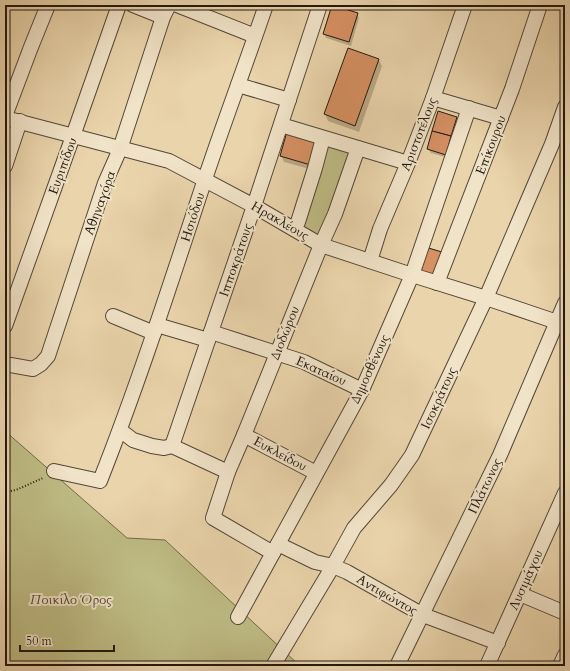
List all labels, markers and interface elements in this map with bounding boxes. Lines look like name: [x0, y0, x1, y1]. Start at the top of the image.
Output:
street label: Αριστοτέλους: [397, 94, 441, 173]
street label: Επίκουρου: [471, 113, 511, 177]
street label: Ευριπίδου: [44, 135, 82, 197]
street label: Αθηναγόρα: [80, 168, 120, 238]
street label: Ησιόδου: [177, 190, 209, 244]
street label: Ηρακλέους: [248, 197, 313, 245]
street label: Ιπποκράτους: [215, 220, 257, 299]
street label: Διοδώρου: [266, 303, 304, 363]
street label: Δημοσθένους: [346, 331, 394, 407]
street label: Εκαταίου: [293, 352, 349, 390]
street label: Ισοκράτους: [417, 364, 461, 432]
street label: Ευκλείδου: [250, 432, 310, 476]
street label: Πλάτωνος: [464, 455, 506, 517]
street label: Λυσιμάχου: [505, 547, 547, 613]
street label: Αντιφώντος: [353, 570, 421, 620]
park label: Ποικίλο Όρος: [30, 591, 112, 609]
scale bar: [20, 627, 114, 653]
text: 50 m: [26, 633, 53, 649]

